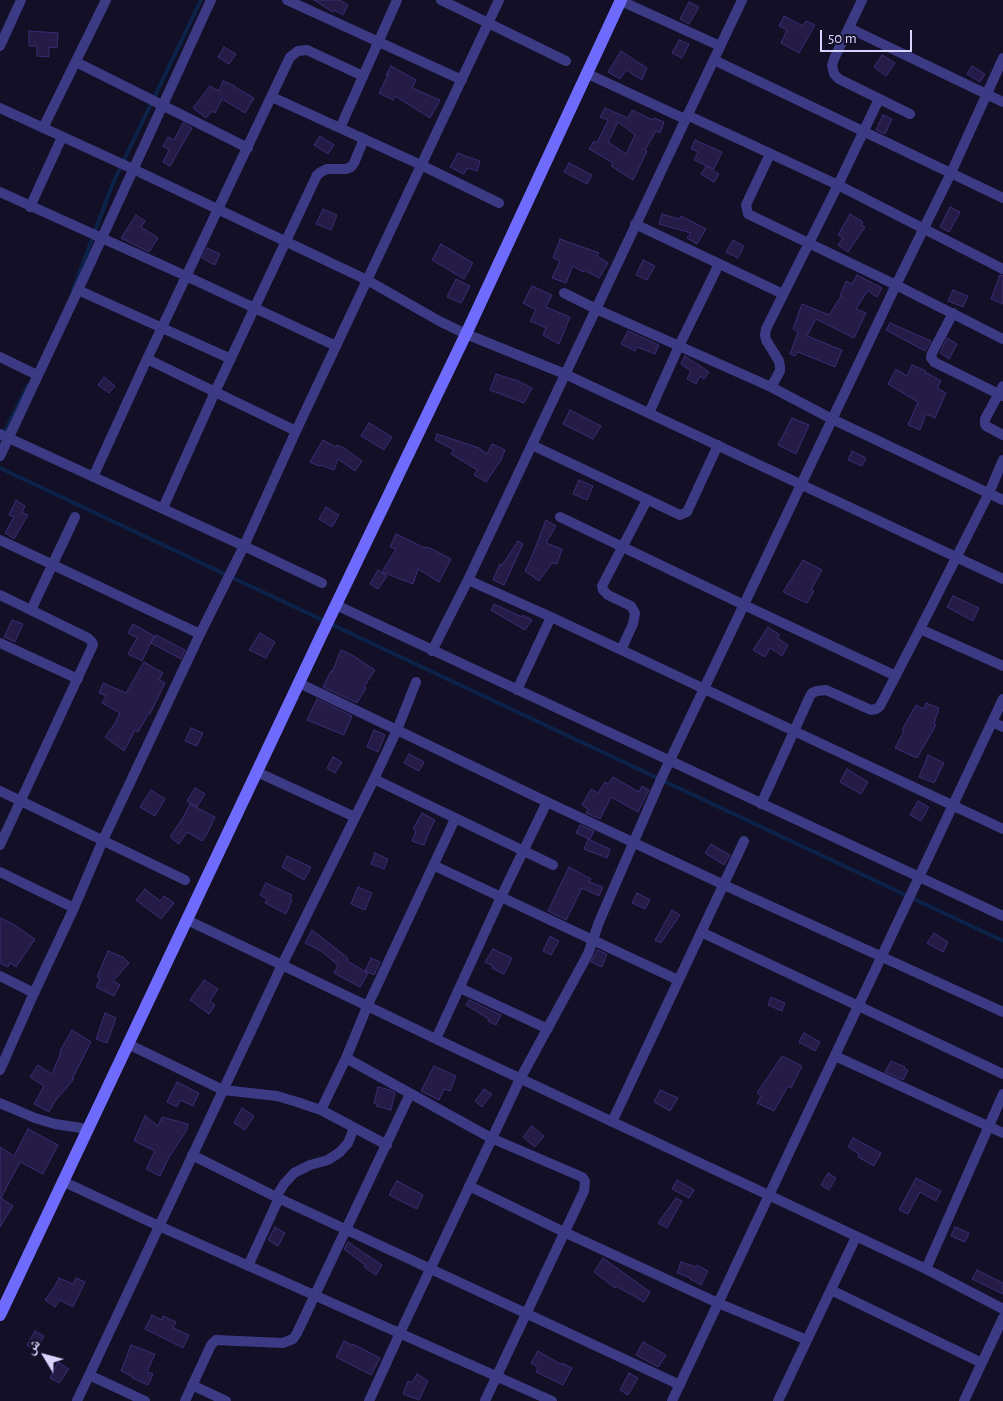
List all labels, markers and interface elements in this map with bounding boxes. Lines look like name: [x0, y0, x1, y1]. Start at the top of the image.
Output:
scale bar: [823, 20, 916, 52]
text: 50 m: [828, 31, 857, 46]
north arrow: [20, 1331, 70, 1381]
text: ش: [23, 1337, 43, 1357]

